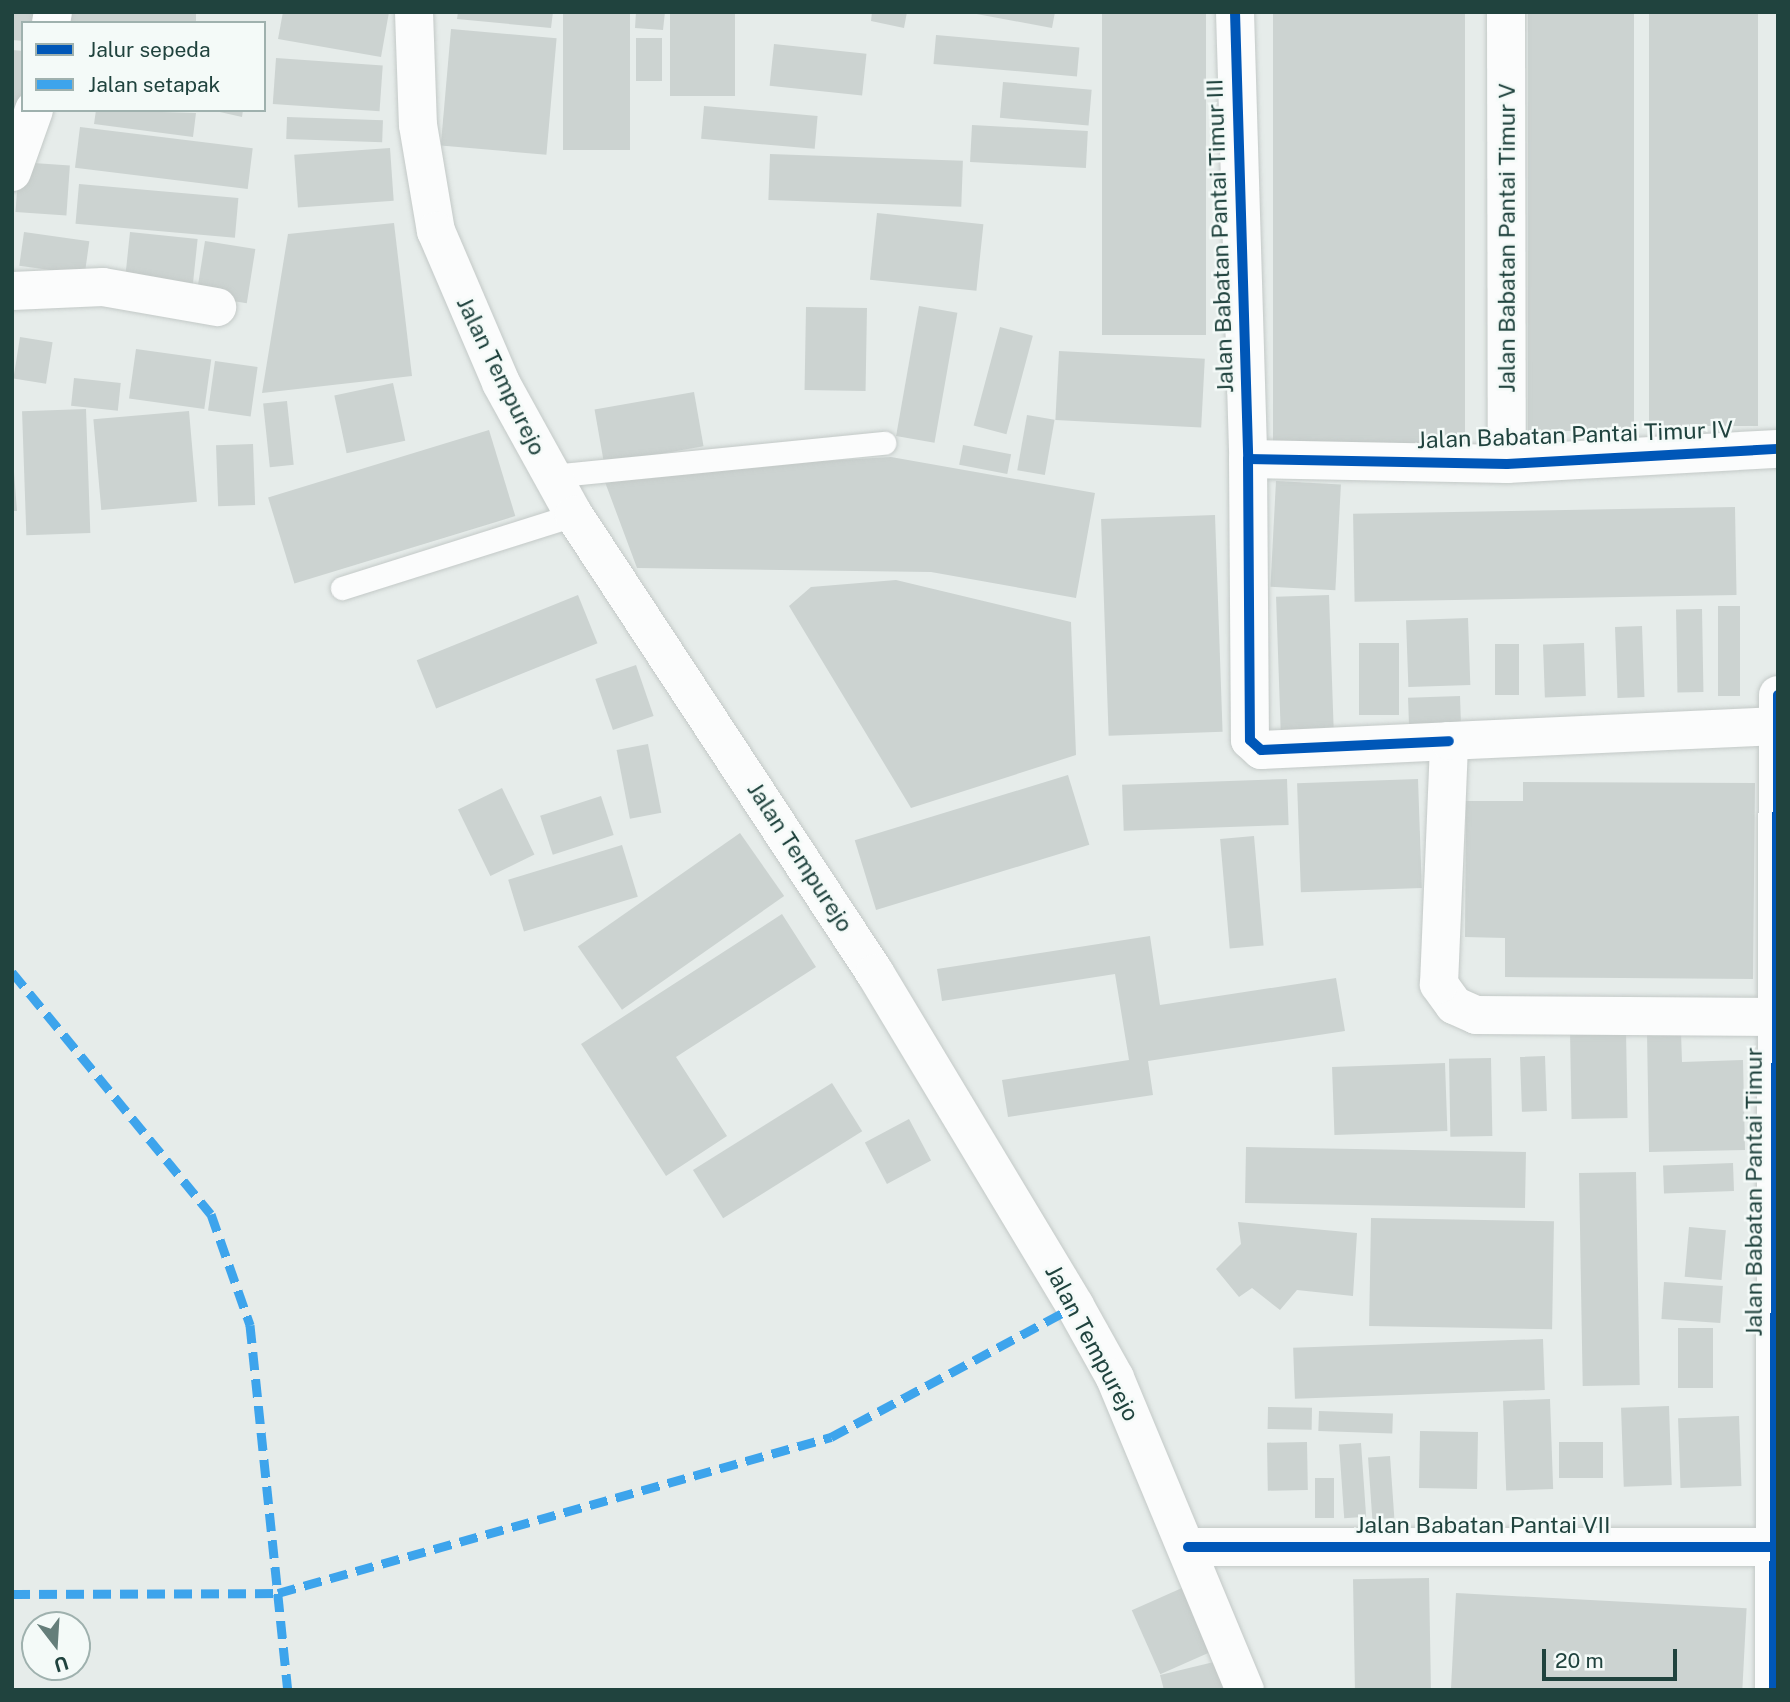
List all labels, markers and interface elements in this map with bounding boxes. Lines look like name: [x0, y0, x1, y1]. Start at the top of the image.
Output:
legend: [21, 21, 266, 112]
text: Jalur sepeda: [88, 37, 211, 62]
text: Jalan setapak: [88, 72, 220, 97]
street label: Jalan Babatan Pantai Timur III: [1201, 78, 1239, 394]
street label: Jalan Babatan Pantai Timur V: [1493, 83, 1521, 393]
street label: Jalan Tempurejo: [451, 292, 551, 460]
street label: Jalan Babatan Pantai Timur IV: [1416, 416, 1734, 454]
street label: Jalan Tempurejo: [741, 777, 859, 937]
street label: Jalan Babatan Pantai Timur: [1740, 1047, 1768, 1337]
street label: Jalan Tempurejo: [1039, 1260, 1145, 1426]
street label: Jalan Babatan Pantai VII: [1355, 1511, 1611, 1539]
north arrow: [21, 1611, 91, 1681]
scale bar: [1545, 1636, 1680, 1680]
text: 20 m: [1555, 1648, 1604, 1673]
text: U: [52, 1652, 71, 1677]

